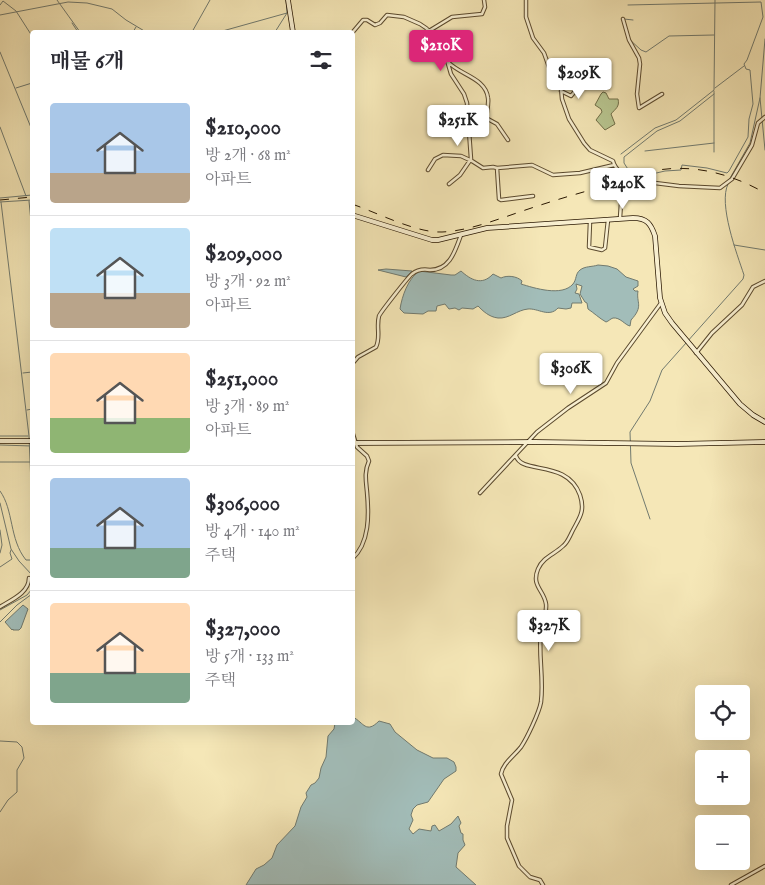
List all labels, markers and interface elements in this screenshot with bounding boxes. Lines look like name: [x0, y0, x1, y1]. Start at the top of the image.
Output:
pin: $210K: [406, 30, 476, 72]
text: $210K: [420, 36, 462, 56]
icon: filters: [307, 46, 335, 74]
text: 매물 6개: [50, 49, 124, 76]
pin: $209K: [544, 58, 614, 100]
text: $209K: [558, 64, 600, 84]
pin: $251K: [423, 104, 493, 147]
text: $251K: [438, 111, 478, 131]
text: $210,000: [205, 115, 281, 142]
icon: home: [90, 123, 150, 183]
text: 방 2개 · 68 m²: [205, 146, 291, 166]
pin: $240K: [588, 168, 658, 210]
text: 아파트: [205, 170, 251, 190]
text: $240K: [601, 174, 645, 194]
text: $209,000: [205, 241, 283, 268]
icon: home: [90, 248, 150, 308]
text: 방 3개 · 92 m²: [205, 272, 291, 292]
text: 아파트: [205, 296, 251, 316]
pin: $306K: [536, 352, 606, 395]
text: $306K: [550, 359, 592, 379]
text: $251,000: [205, 366, 278, 393]
icon: home: [90, 373, 150, 433]
text: 방 3개 · 89 m²: [205, 397, 289, 417]
text: 아파트: [205, 421, 251, 441]
text: $306,000: [205, 491, 280, 518]
icon: home: [90, 498, 150, 558]
text: 방 4개 · 140 m²: [205, 522, 300, 542]
text: 주택: [205, 546, 236, 566]
pin: $327K: [514, 610, 584, 652]
text: $327,000: [205, 616, 280, 643]
text: $327K: [528, 616, 570, 636]
icon: home: [90, 623, 150, 683]
text: 방 5개 · 133 m²: [205, 647, 294, 667]
text: 주택: [205, 671, 236, 691]
map controls: [695, 685, 750, 870]
button: locate: [695, 685, 750, 740]
button: +: [695, 750, 750, 805]
button: −: [695, 815, 750, 870]

